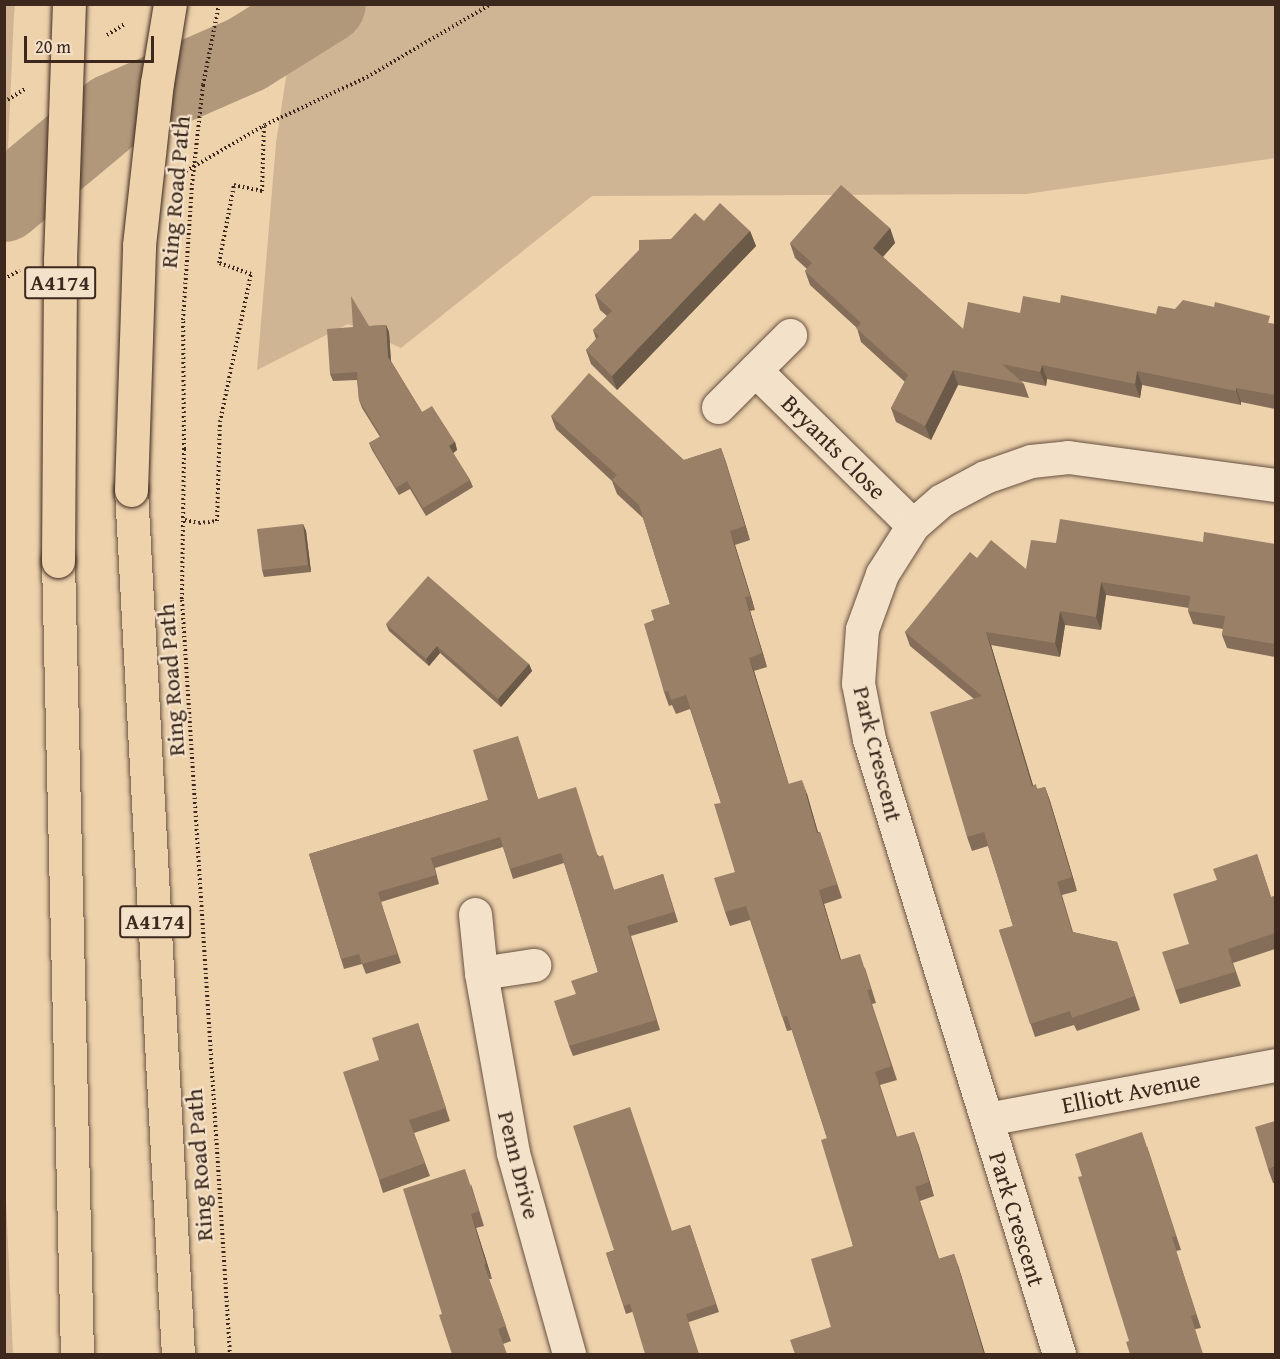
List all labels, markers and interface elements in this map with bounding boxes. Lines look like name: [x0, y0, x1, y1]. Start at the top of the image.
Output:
scale bar: [27, 24, 158, 62]
text: 20 m: [35, 33, 71, 60]
street label: Ring Road Path: [154, 115, 196, 269]
road number: A4174: [24, 264, 96, 302]
street label: Bryants Close: [776, 389, 892, 505]
street label: Ring Road Path: [151, 603, 191, 757]
street label: Park Crescent: [847, 683, 909, 825]
road number: A4174: [119, 903, 191, 941]
street label: Elliott Avenue: [1059, 1064, 1203, 1120]
street label: Ring Road Path: [179, 1088, 219, 1242]
street label: Penn Drive: [492, 1108, 546, 1222]
street label: Park Crescent: [983, 1148, 1051, 1290]

